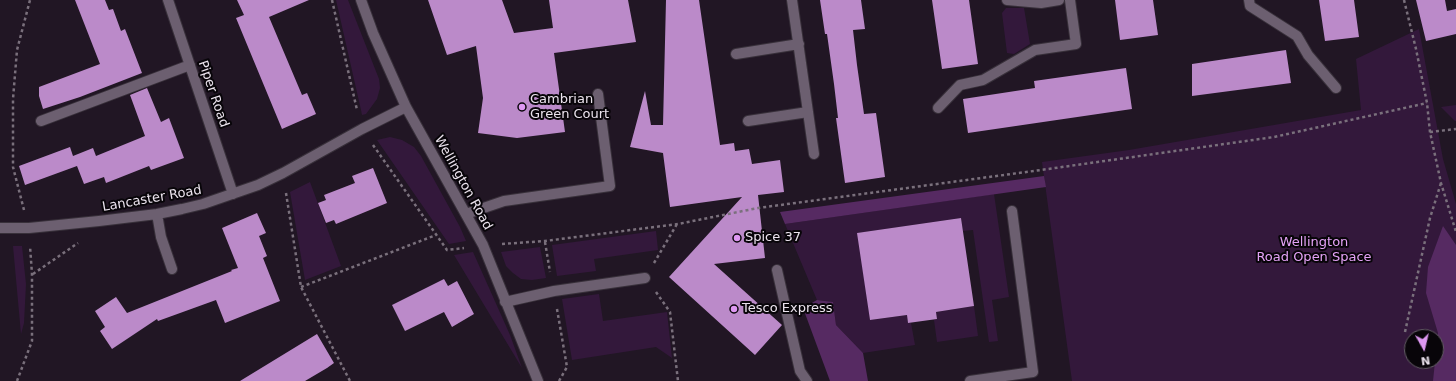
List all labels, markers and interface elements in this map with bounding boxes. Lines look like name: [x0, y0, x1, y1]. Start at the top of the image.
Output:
street label: Piper Road: [194, 59, 232, 129]
place label: Cambrian Green Court: [530, 92, 609, 123]
marker: Cambrian Green Court: [517, 102, 527, 112]
street label: Wellington Road: [431, 133, 495, 233]
street label: Lancaster Road: [101, 183, 203, 215]
place label: Spice 37: [745, 230, 801, 246]
marker: Spice 37: [732, 233, 742, 243]
park label: Wellington Road Open Space: [1256, 235, 1372, 266]
place label: Tesco Express: [742, 301, 832, 317]
marker: Tesco Express: [729, 304, 739, 314]
north arrow: [1404, 329, 1444, 369]
text: N: [1420, 353, 1431, 367]

